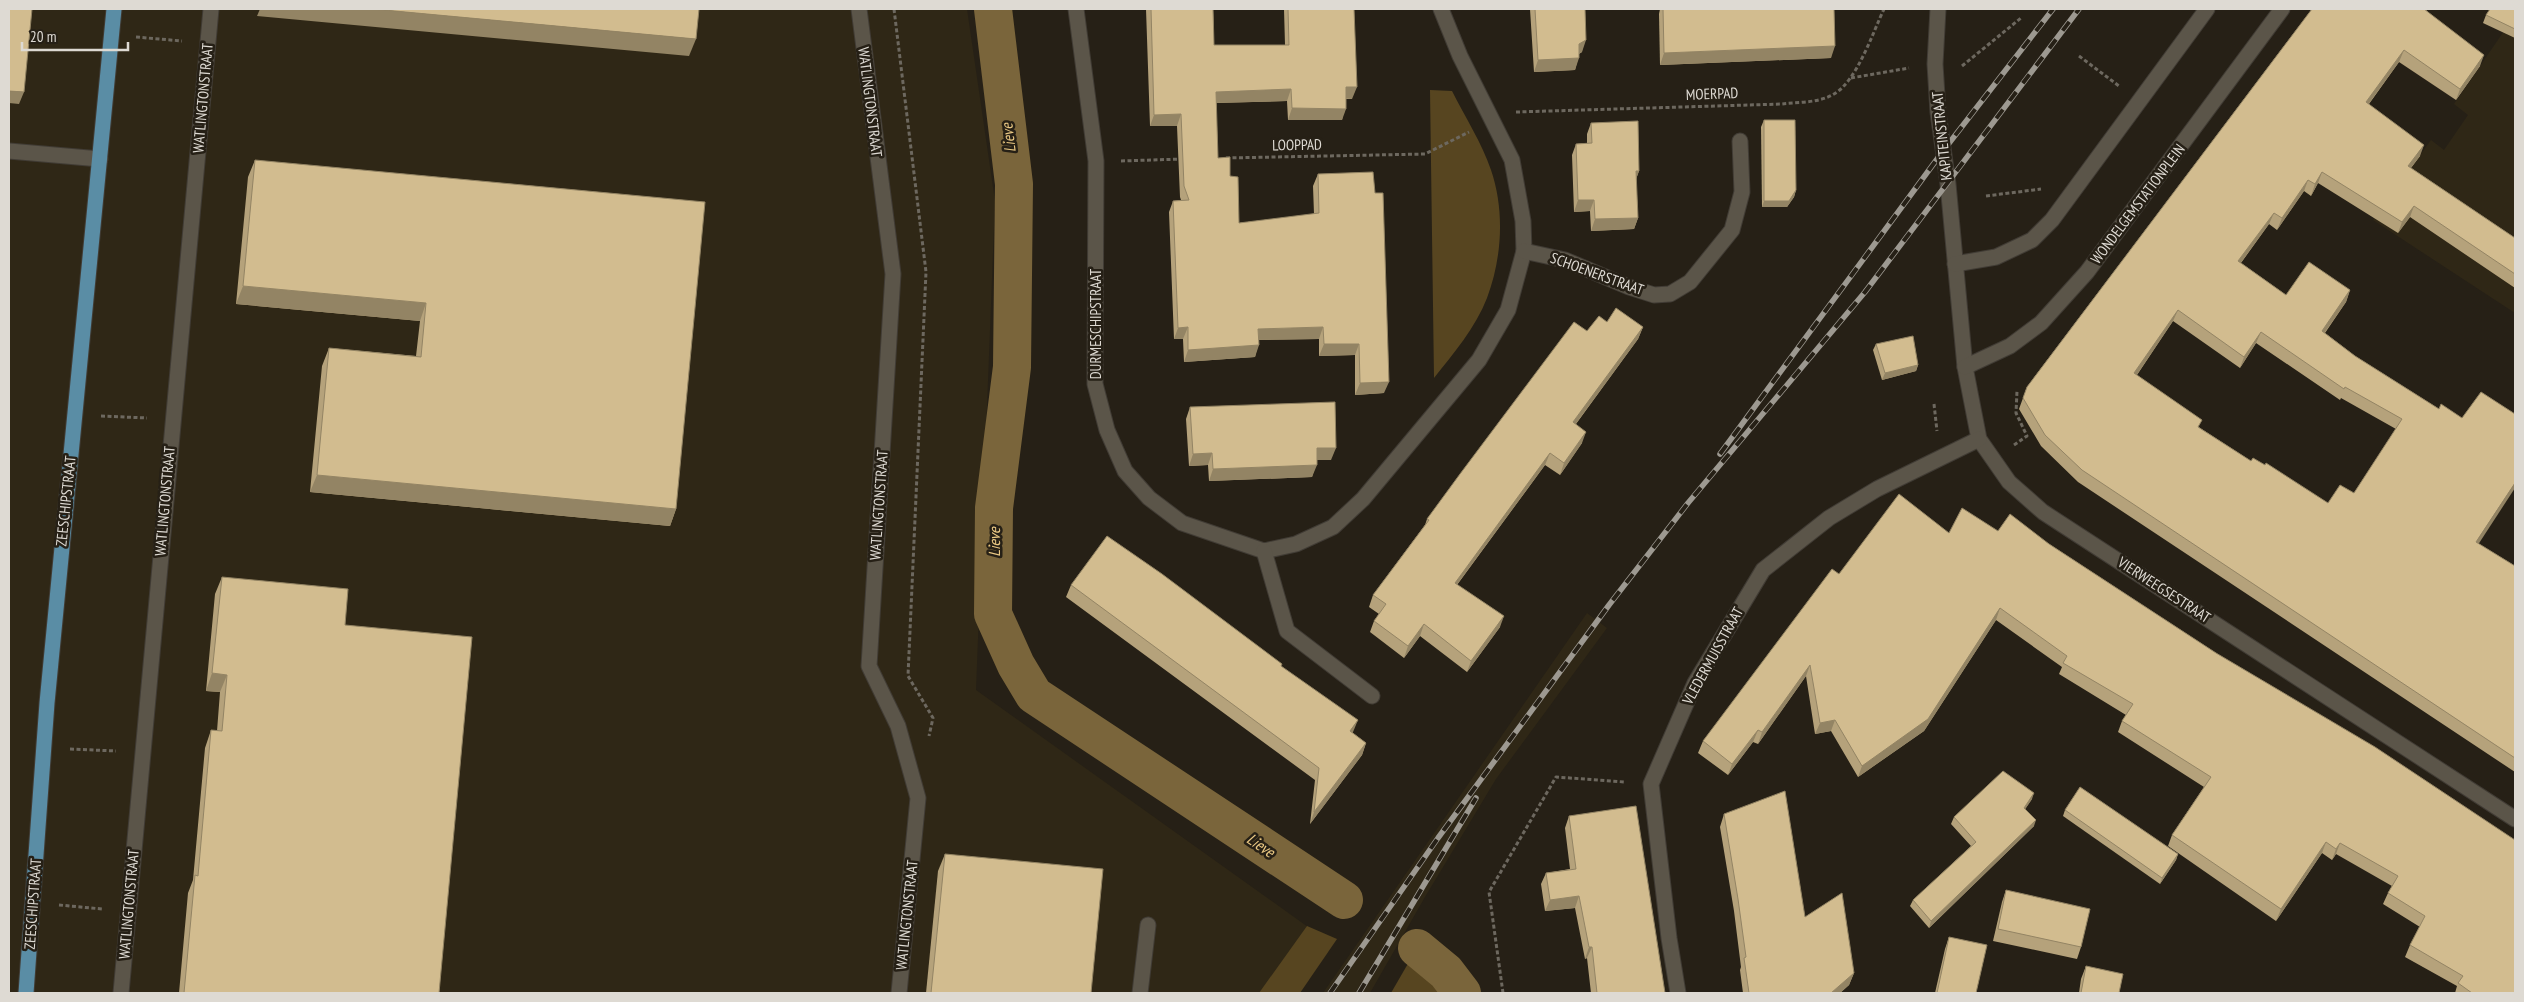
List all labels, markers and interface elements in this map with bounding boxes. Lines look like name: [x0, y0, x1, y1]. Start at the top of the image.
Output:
scale bar: [22, 20, 129, 52]
text: 20 m: [30, 27, 56, 46]
street label: WATLINGTONSTRAAT: [188, 42, 217, 154]
street label: WATLINGTONSTRAAT: [854, 46, 887, 158]
street label: MOERPAD: [1685, 83, 1739, 104]
street label: KAPITEINSTRAAT: [1927, 90, 1956, 181]
water label: Lieve: [996, 121, 1020, 154]
street label: LOOPPAD: [1272, 135, 1322, 154]
street label: WONDELGEMSTATIONPLEIN: [2086, 140, 2189, 267]
street label: SCHOENERSTRAAT: [1548, 248, 1647, 299]
street label: DURMESCHIPSTRAAT: [1086, 268, 1105, 379]
street label: WATLINGTONSTRAAT: [150, 445, 179, 557]
street label: WATLINGTONSTRAAT: [865, 449, 892, 561]
street label: ZEESCHIPSTRAAT: [51, 454, 80, 547]
water label: Lieve: [984, 526, 1004, 557]
street label: VIERWEEGSESTRAAT: [2113, 552, 2214, 627]
street label: VLEDERMUISSTRAAT: [1677, 603, 1747, 709]
water label: Lieve: [1243, 829, 1280, 862]
street label: WATLINGTONSTRAAT: [114, 848, 143, 960]
street label: ZEESCHIPSTRAAT: [20, 858, 45, 950]
street label: WATLINGTONSTRAAT: [891, 859, 922, 971]

